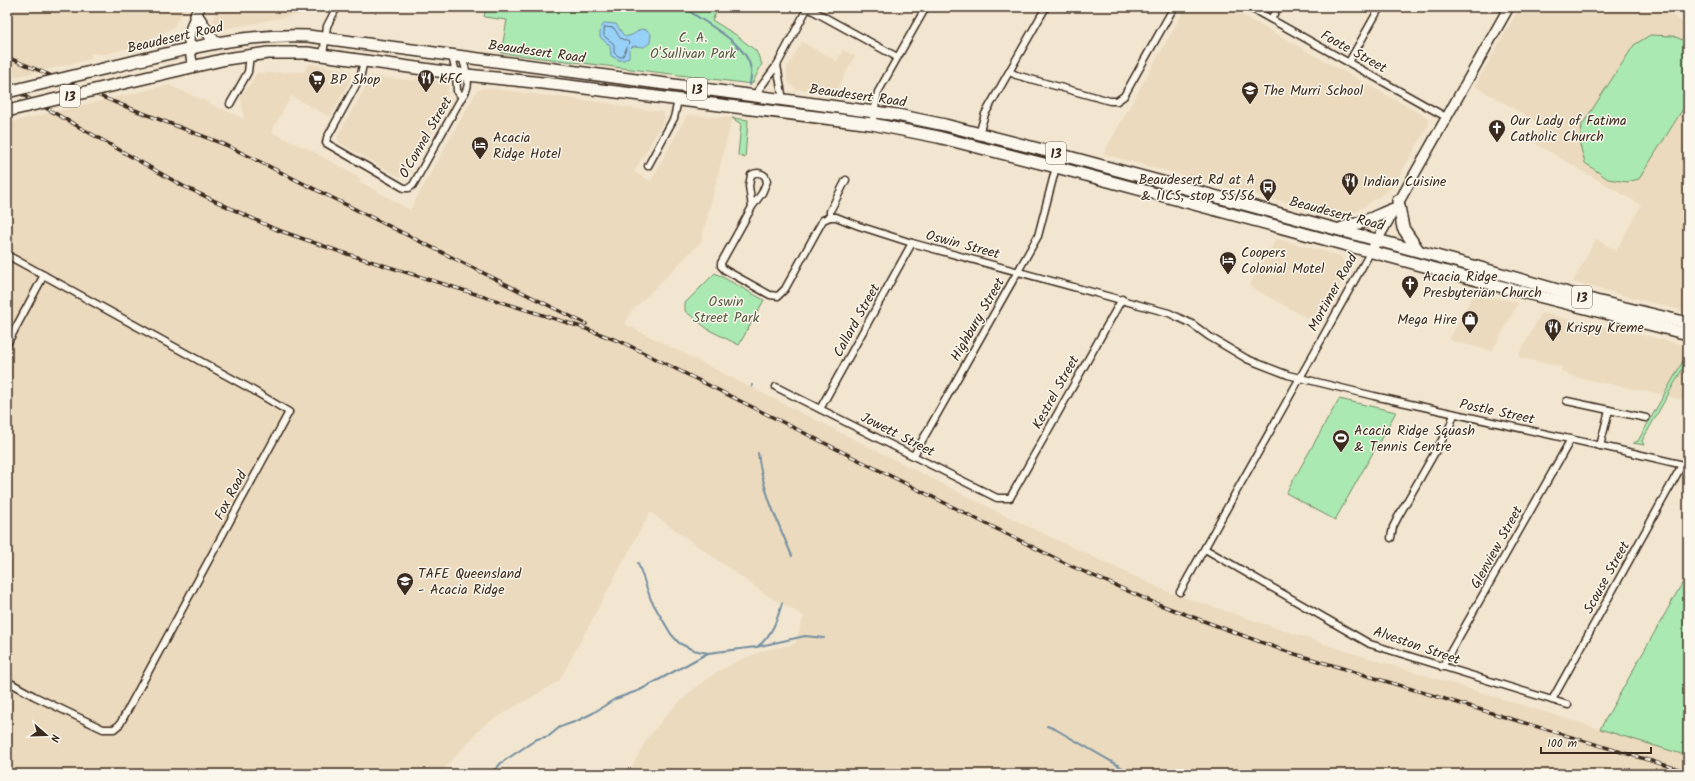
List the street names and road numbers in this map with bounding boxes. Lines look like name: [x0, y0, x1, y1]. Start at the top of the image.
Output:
street label: Beaudesert Road: [125, 16, 226, 60]
street label: Foote Street: [1316, 25, 1391, 79]
street label: Beaudesert Road: [487, 34, 588, 70]
road number: 13: [687, 78, 707, 100]
street label: Beaudesert Road: [808, 78, 909, 114]
road number: 13: [60, 85, 80, 107]
street label: O'Connel Street: [394, 92, 458, 182]
road number: 13: [1046, 142, 1066, 164]
street label: Beaudesert Road: [1287, 191, 1388, 238]
street label: Oswin Street: [923, 225, 1003, 266]
street label: Mortimer Road: [1302, 248, 1364, 336]
street label: Highbury Street: [945, 273, 1011, 365]
street label: Callard Street: [828, 279, 886, 361]
road number: 13: [1572, 286, 1592, 308]
street label: Kestrel Street: [1027, 351, 1086, 433]
street label: Postle Street: [1457, 393, 1537, 431]
street label: Jowett Street: [857, 407, 939, 463]
street label: Fox Road: [209, 466, 254, 524]
street label: Glenview Street: [1465, 501, 1529, 593]
street label: Scouse Street: [1578, 537, 1636, 618]
street label: Alveston Street: [1370, 621, 1464, 671]

